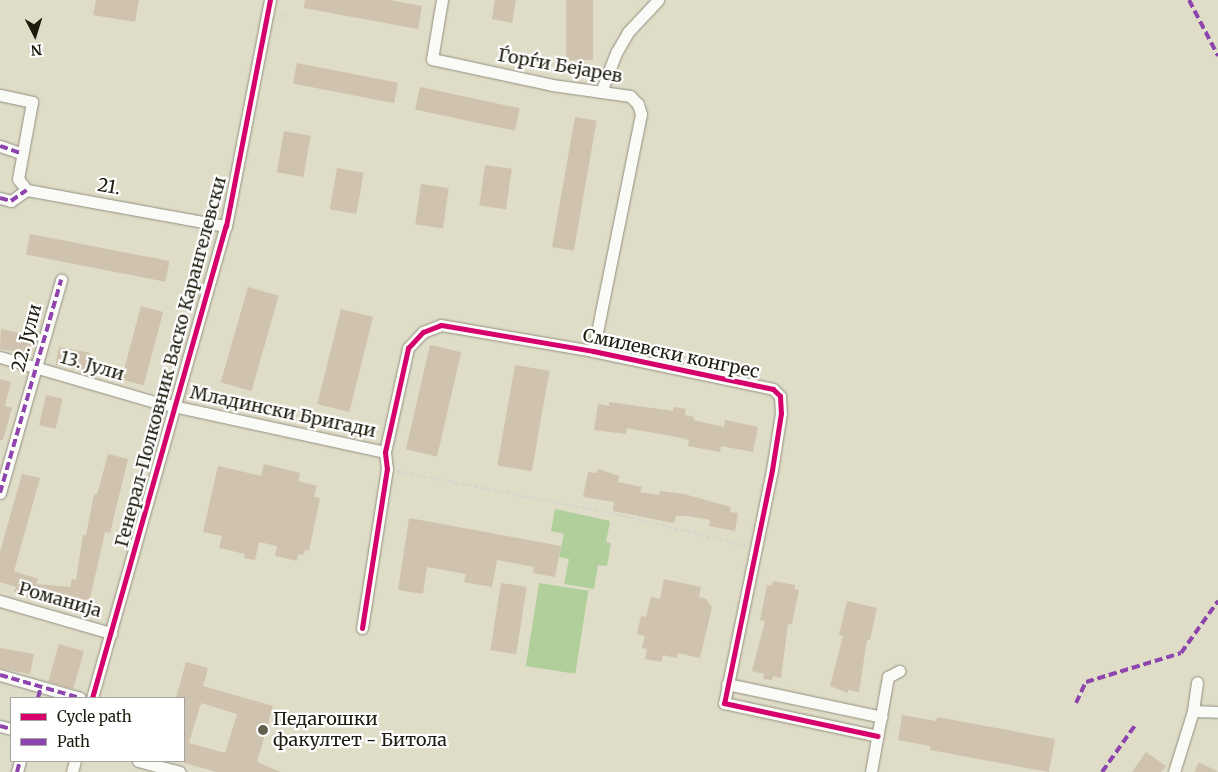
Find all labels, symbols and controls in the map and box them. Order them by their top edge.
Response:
north arrow [10,10,60,60]
text: N [30,40,43,59]
street label: Ѓорѓи Бејарев [496,44,624,88]
street label: 21. [96,174,122,200]
street label: Генерал-Полковник Васко Карангелевски [111,174,231,550]
street label: 22. Јули [8,302,46,374]
street label: Смилевски конгрес [581,325,761,383]
street label: 13. Јули [58,347,126,385]
street label: Младински Бригади [188,382,378,442]
street label: Романија [16,578,104,622]
legend [10,697,185,762]
text: Cycle path [57,707,132,726]
place label: Педагошки факултет - Битола [273,709,447,752]
marker: Педагошки факултет - Битола [257,724,269,736]
text: Path [57,732,90,751]

